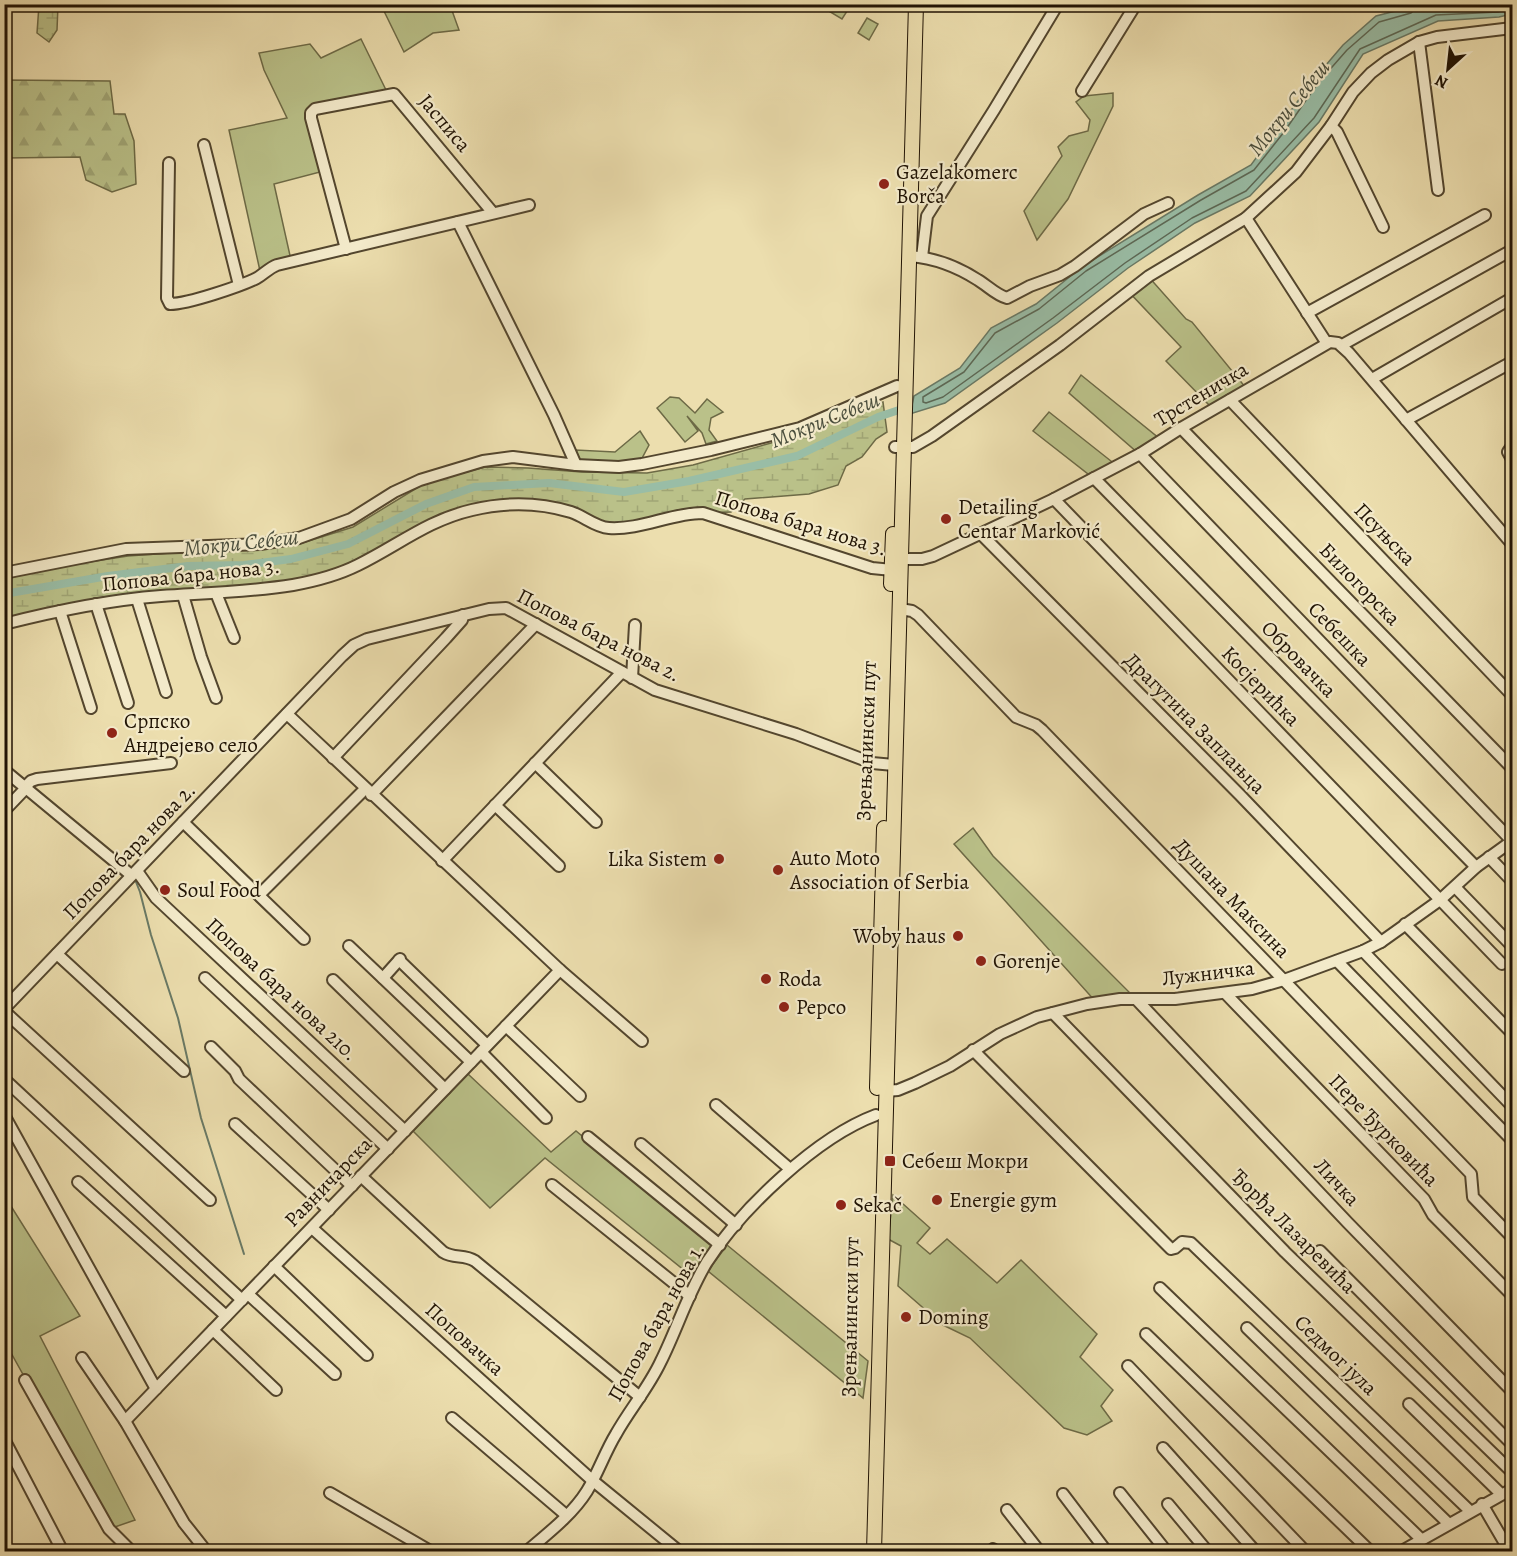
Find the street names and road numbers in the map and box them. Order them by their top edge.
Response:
street label: Јасписа [412,88,478,158]
street label: Трстеничка [1149,355,1253,433]
street label: Попова бара нова 3. [711,483,891,563]
street label: Псуњска [1348,496,1422,572]
street label: Билогорска [1313,536,1407,632]
street label: Попова бара нова 3. [101,552,281,598]
street label: Попова бара нова 2. [512,582,686,688]
street label: Себешка [1302,595,1378,673]
street label: Обровачка [1255,614,1343,704]
street label: Косјерићка [1215,640,1307,733]
street label: Драгутина Заплањца [1118,646,1272,800]
street label: Зрењанински пут [849,660,883,822]
street label: Попова бара нова 2. [56,776,202,926]
street label: Душана Максина [1167,832,1297,964]
street label: Попова бара нова 210. [200,911,364,1067]
street label: Лужничка [1160,953,1256,993]
street label: Пере Ђурковића [1323,1067,1445,1193]
street label: Равничарска [278,1131,378,1233]
street label: Личка [1308,1152,1367,1212]
street label: Ђорђа Лазаревића [1226,1163,1363,1300]
street label: Зрењанински пут [835,1237,865,1397]
street label: Попова бара нова 1. [601,1238,711,1406]
street label: Поповачка [419,1296,511,1382]
street label: Седмог јула [1288,1308,1384,1402]

